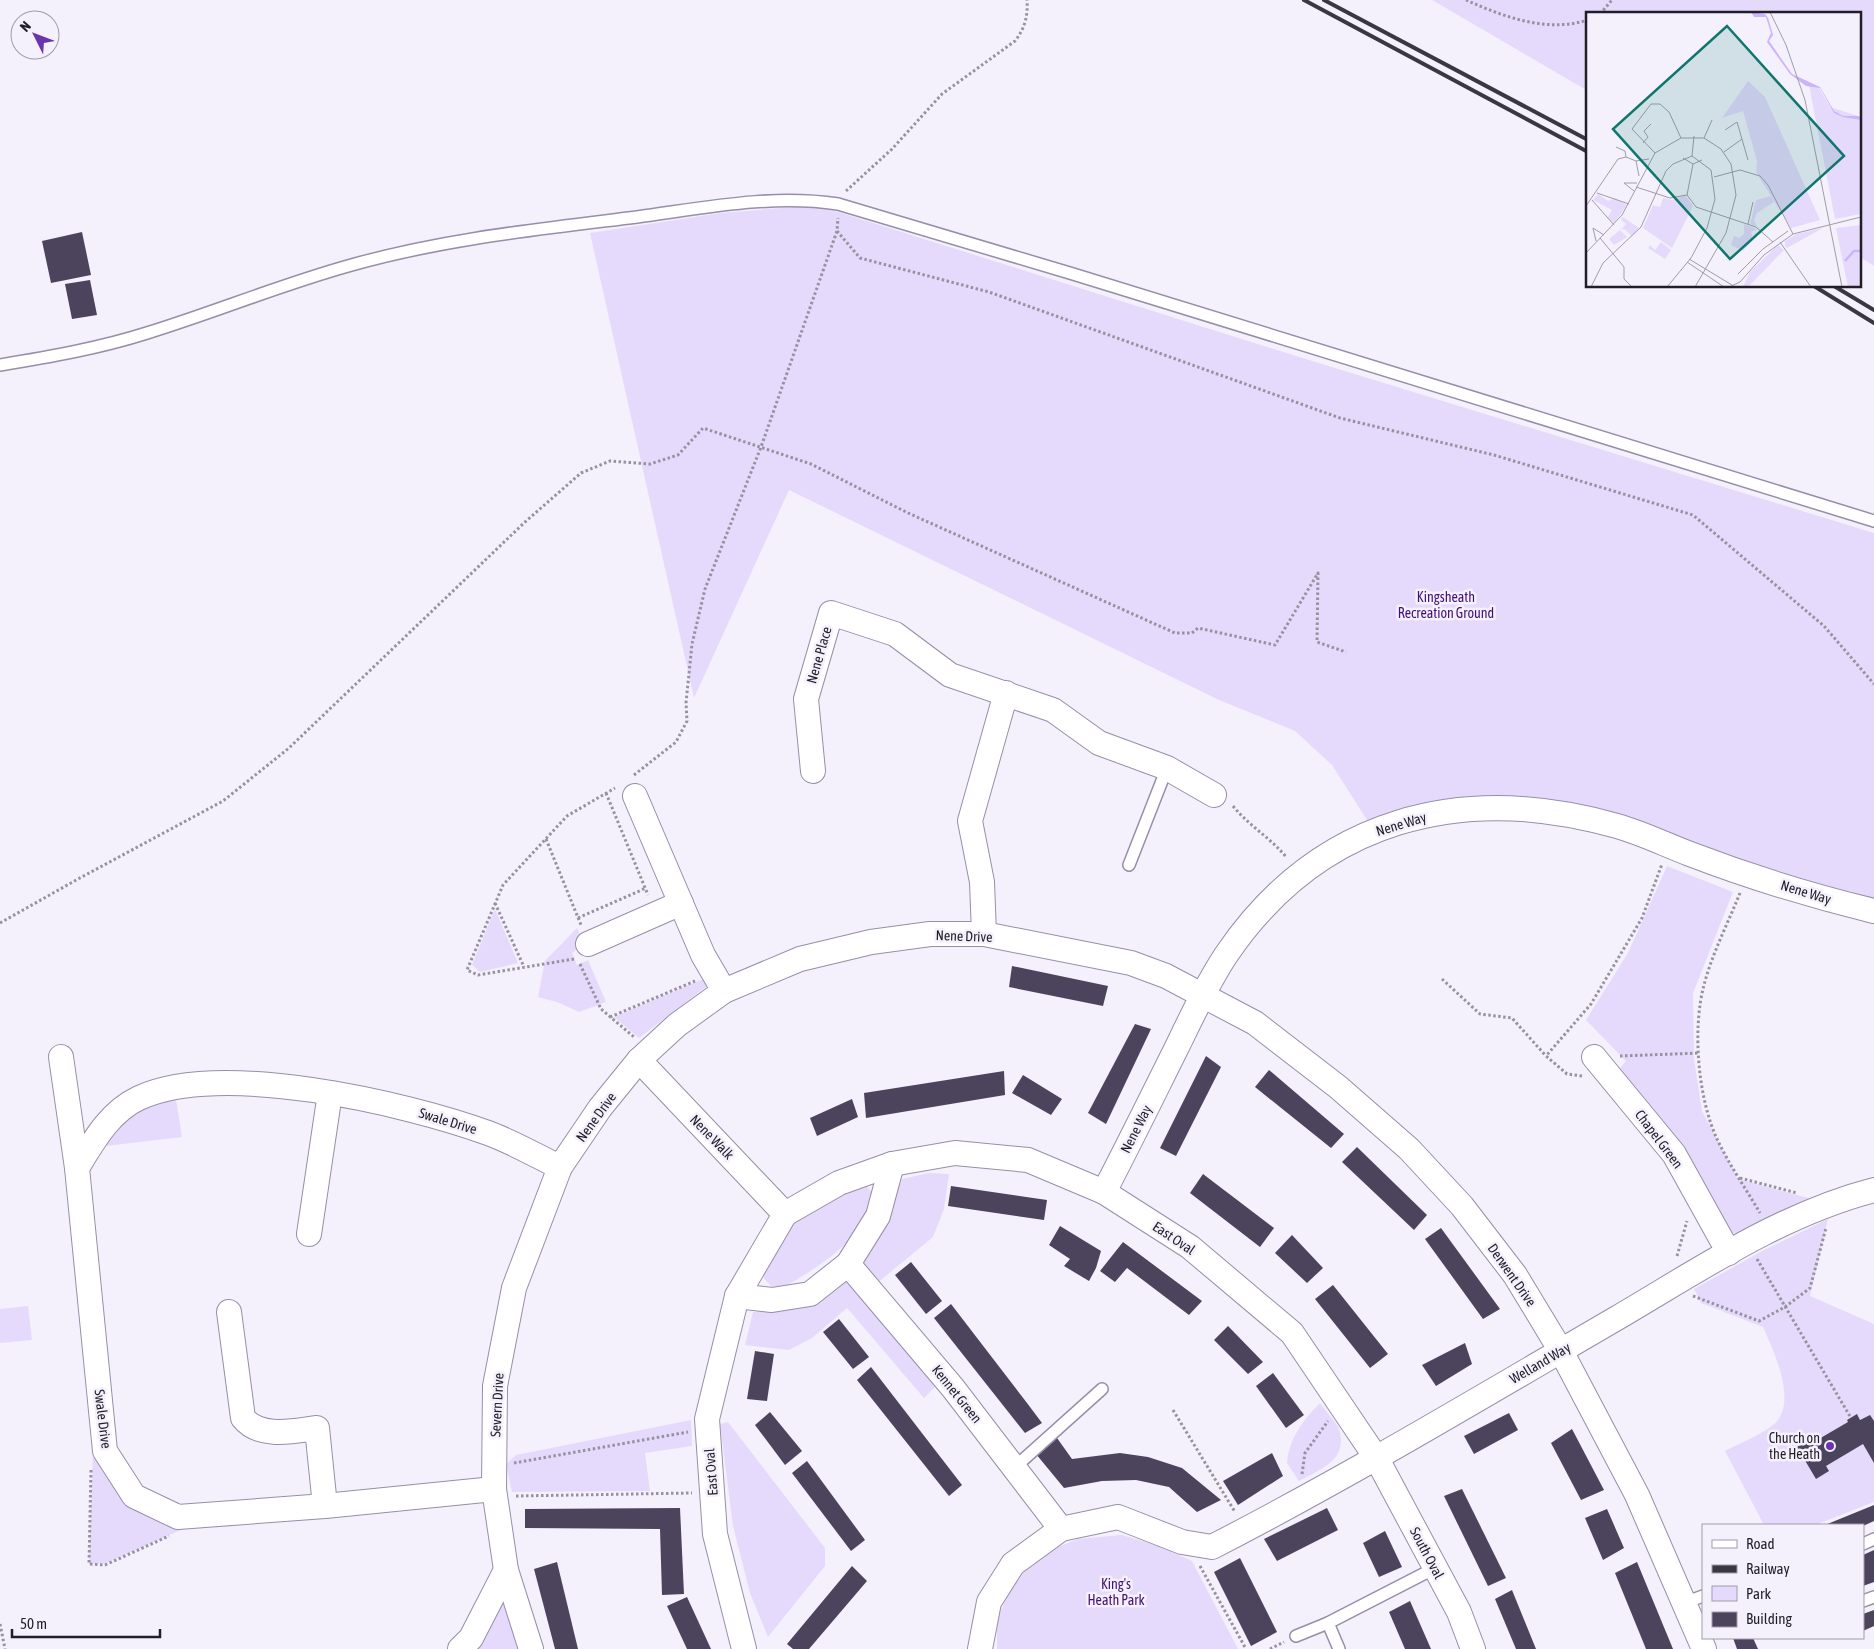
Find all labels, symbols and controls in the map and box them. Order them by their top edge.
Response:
north arrow [10,10,60,60]
inset map [1586,12,1862,288]
text: N [17,18,34,35]
park label: Kingsheath Recreation Ground [1398,589,1494,621]
street label: Nene Place [803,625,835,685]
street label: Nene Way [1374,809,1428,839]
street label: Nene Way [1779,877,1833,907]
street label: Nene Drive [935,927,993,945]
street label: Nene Drive [573,1089,619,1145]
street label: Nene Way [1117,1102,1155,1156]
street label: Swale Drive [417,1105,479,1137]
street label: Chapel Green [1632,1107,1686,1171]
street label: Nene Walk [687,1111,737,1163]
street label: East Oval [1150,1218,1198,1258]
street label: Derwent Drive [1485,1241,1539,1309]
street label: Welland Way [1507,1339,1573,1387]
street label: Kennet Green [929,1362,985,1426]
street label: Severn Drive [487,1373,507,1437]
street label: Swale Drive [91,1388,115,1450]
place label: Church on the Heath [1769,1430,1820,1462]
marker: Church on the Heath [1824,1440,1836,1452]
street label: East Oval [701,1448,721,1496]
legend [1702,1524,1864,1639]
street label: South Oval [1407,1525,1447,1582]
text: Road [1746,1535,1775,1552]
text: Railway [1746,1560,1790,1577]
park label: King's Heath Park [1087,1576,1145,1608]
text: Park [1746,1585,1771,1602]
scale bar [12,1606,160,1638]
text: Building [1746,1610,1792,1627]
text: 50 m [20,1615,47,1632]

